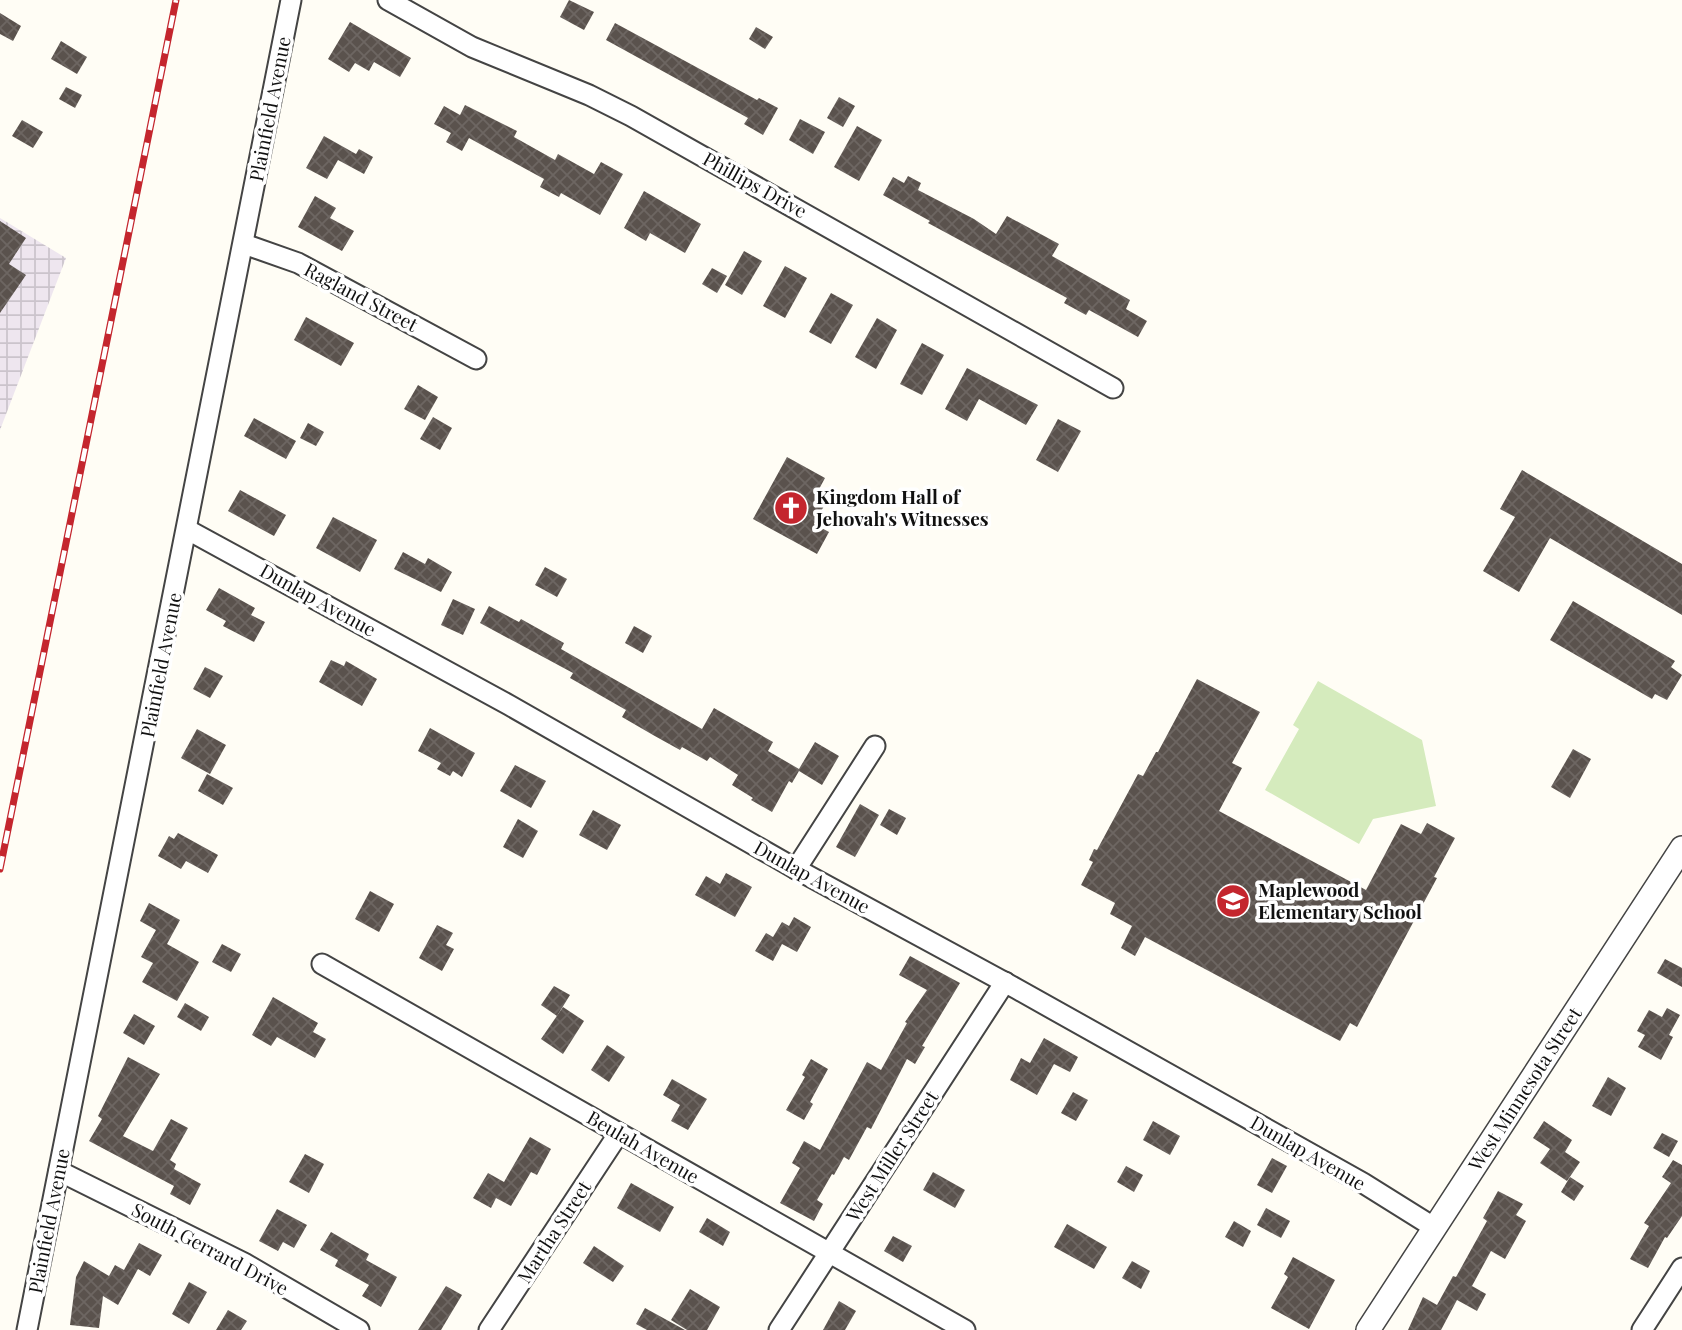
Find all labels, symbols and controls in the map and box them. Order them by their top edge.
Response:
street label: Plainfield Avenue [242,34,296,184]
street label: Phillips Drive [699,145,812,223]
street label: Ragland Street [300,255,423,337]
place label: Kingdom Hall of Jehovah's Witnesses [815,483,989,531]
church icon: Kingdom Hall of Jehovah's Witnesses [772,489,810,527]
street label: Dunlap Avenue [256,557,381,642]
street label: Plainfield Avenue [133,590,187,740]
street label: Dunlap Avenue [750,834,875,919]
place label: Maplewood Elementary School [1258,876,1422,924]
school or university icon: Maplewood Elementary School [1214,882,1252,920]
street label: West Minnesota Street [1461,1001,1587,1176]
street label: West Miller Street [839,1085,943,1227]
street label: Beulah Avenue [583,1104,704,1189]
street label: Dunlap Avenue [1246,1109,1371,1196]
street label: Plainfield Avenue [21,1146,75,1296]
street label: Martha Street [510,1175,596,1288]
street label: South Gerrard Drive [128,1196,293,1300]

